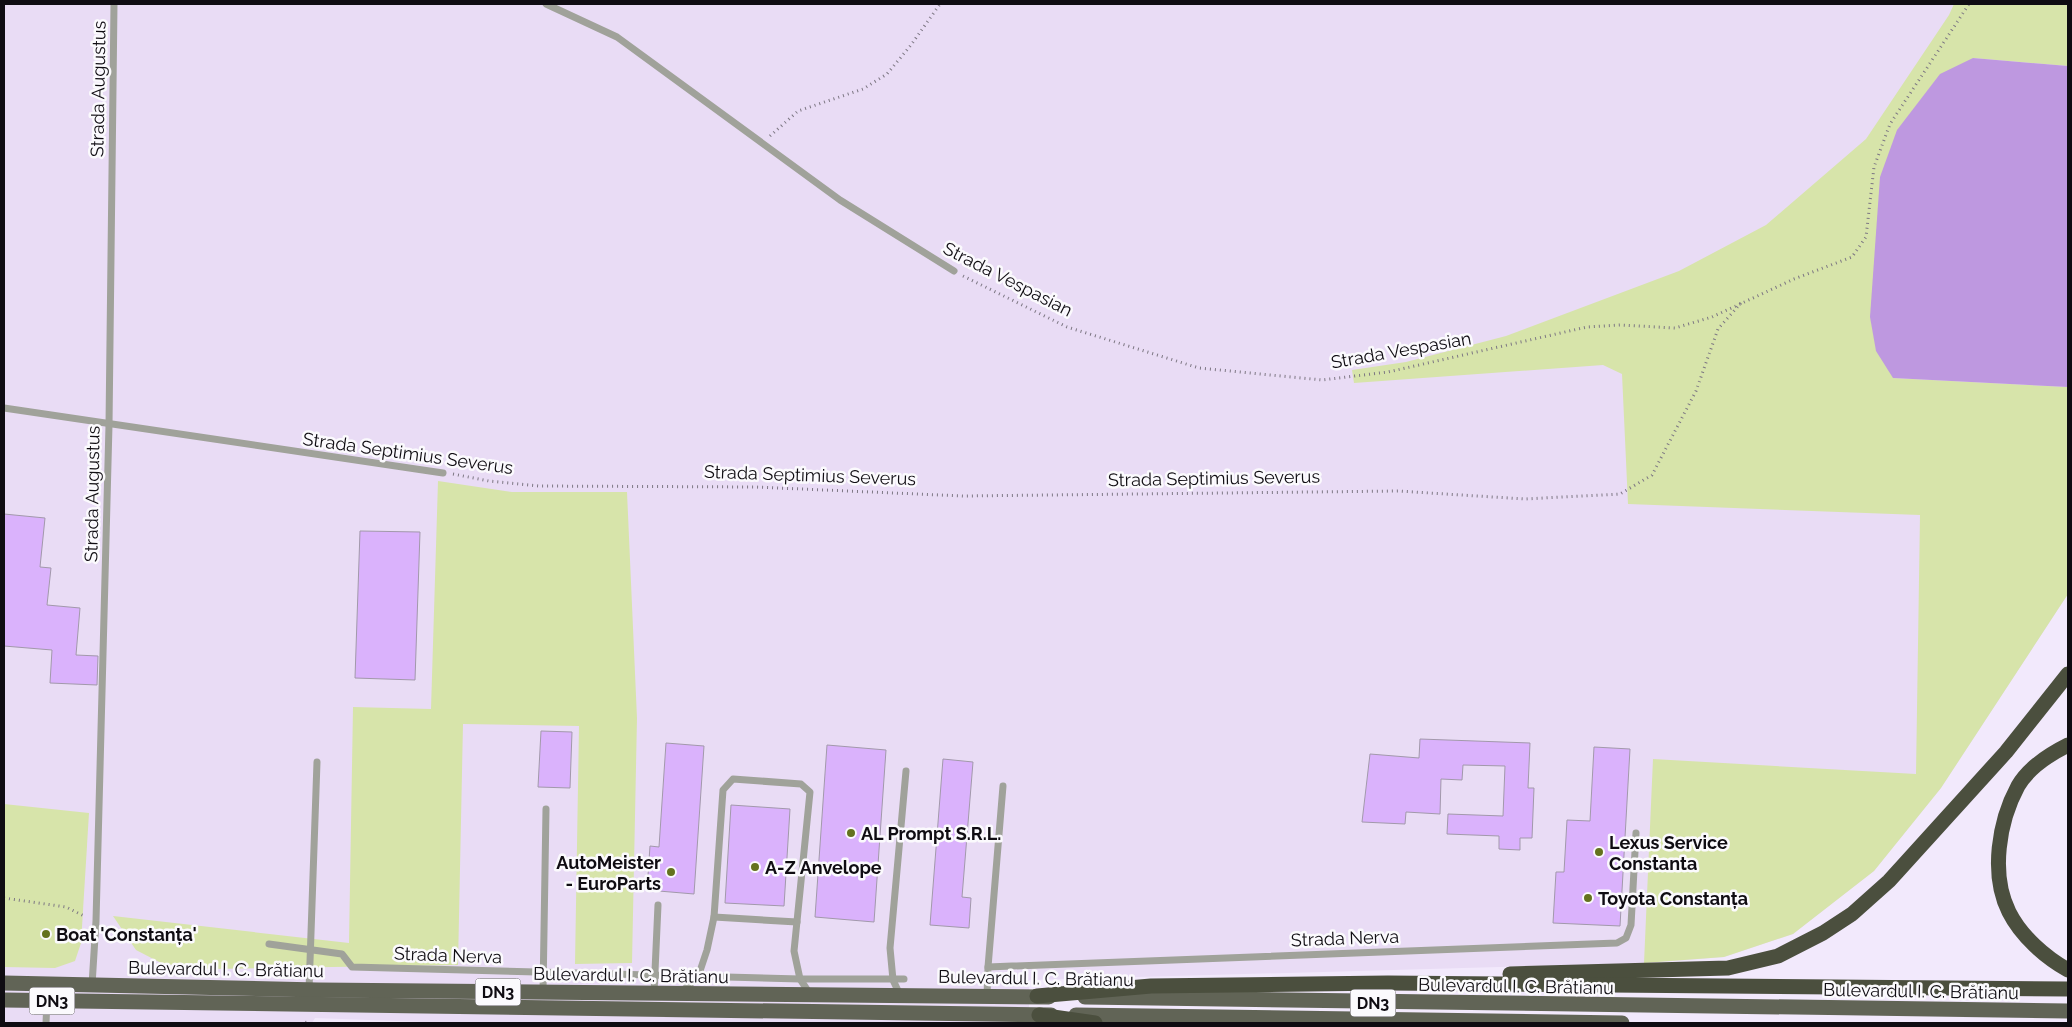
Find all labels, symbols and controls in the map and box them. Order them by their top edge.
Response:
street label: Strada Augustus [86,20,110,157]
street label: Strada Vespasian [940,237,1076,321]
street label: Strada Vespasian [1329,327,1473,373]
street label: Strada Augustus [80,425,104,562]
street label: Strada Septimius Severus [302,428,515,478]
street label: Strada Septimius Severus [704,461,917,489]
street label: Strada Septimius Severus [1108,466,1321,490]
place label: AL Prompt S.R.L. [861,823,1001,844]
marker: AL Prompt S.R.L. [845,827,857,839]
place label: Lexus Service Constanta [1609,832,1728,874]
marker: Lexus Service Constanta [1593,846,1605,858]
place label: AutoMeister - EuroParts [556,852,661,894]
place label: A-Z Anvelope [765,857,882,878]
marker: A-Z Anvelope [749,861,761,873]
marker: AutoMeister - EuroParts [665,866,677,878]
place label: Toyota Constanța [1598,888,1748,909]
marker: Toyota Constanța [1582,892,1594,904]
place label: Boat 'Constanța' [56,924,197,945]
street label: Strada Nerva [1291,926,1399,950]
marker: Boat 'Constanța' [40,928,52,940]
street label: Strada Nerva [394,943,502,967]
street label: Bulevardul I. C. Brătianu [128,957,324,981]
street label: Bulevardul I. C. Brătianu [533,963,729,987]
street label: Bulevardul I. C. Brătianu [938,966,1134,990]
street label: Bulevardul I. C. Brătianu [1418,974,1614,998]
road number: DN3 [476,979,520,1006]
street label: Bulevardul I. C. Brătianu [1823,979,2019,1003]
road number: DN3 [30,988,74,1014]
road number: DN3 [1350,990,1396,1016]

